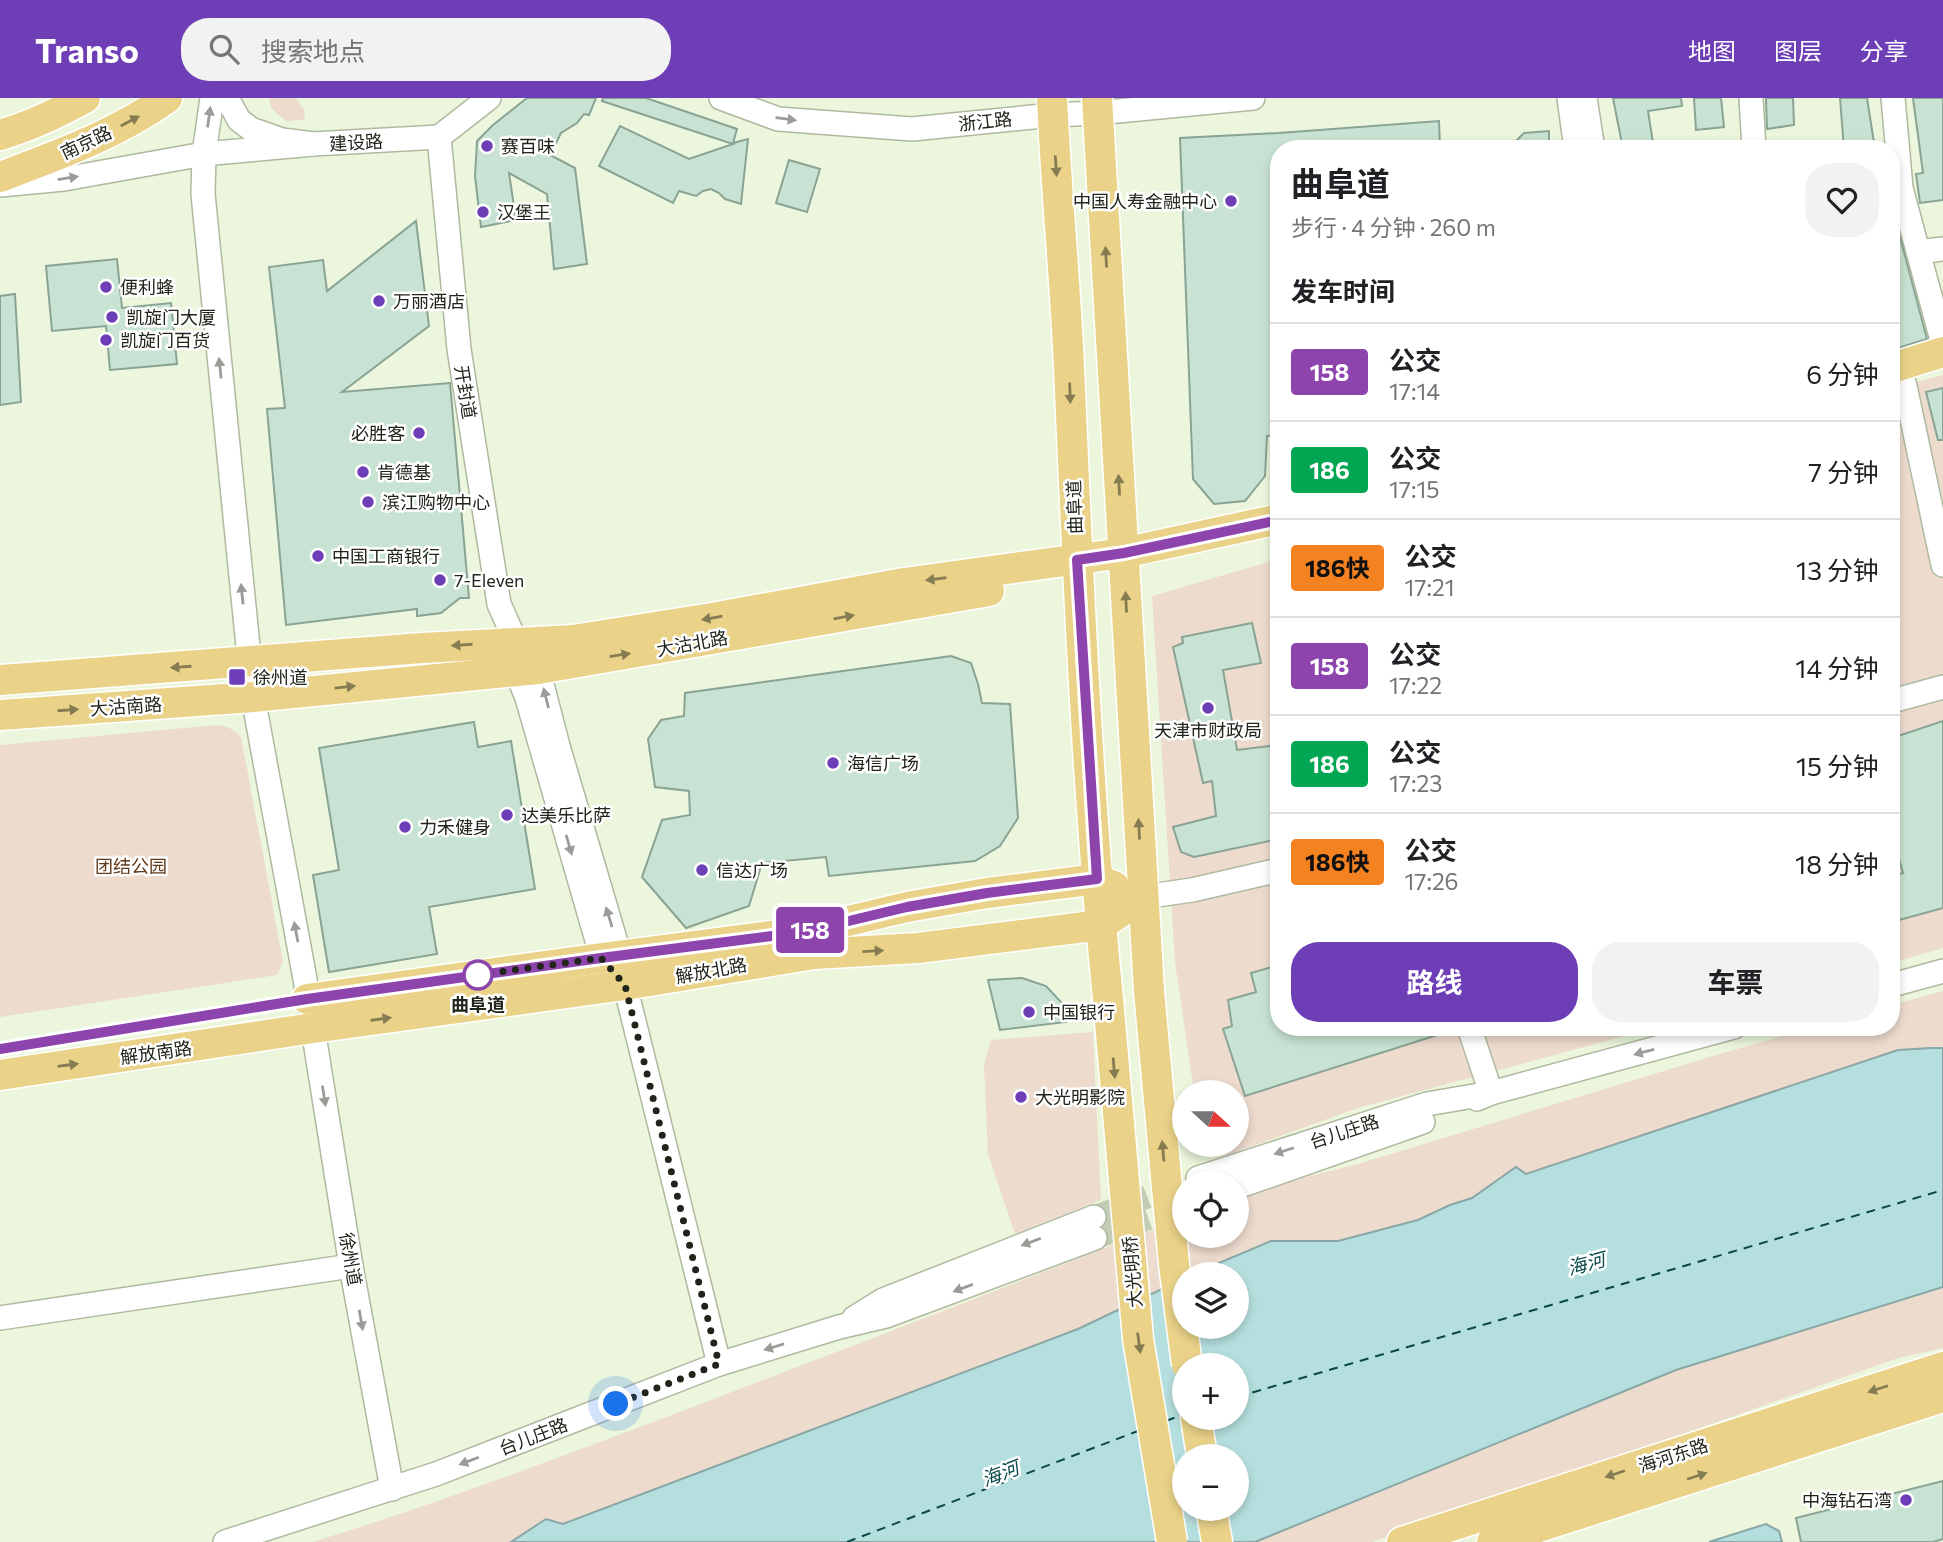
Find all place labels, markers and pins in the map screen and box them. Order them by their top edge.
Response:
place label: 赛百味 [501,135,555,157]
marker: 赛百味 [479,138,495,154]
place label: 中国人寿金融中心 [1073,190,1217,212]
marker: 中国人寿金融中心 [1223,193,1239,209]
place label: 汉堡王 [497,201,551,223]
marker: 汉堡王 [475,204,491,220]
place label: 便利蜂 [120,276,174,298]
marker: 便利蜂 [98,279,114,295]
place label: 万丽酒店 [393,290,465,312]
marker: 万丽酒店 [371,293,387,309]
place label: 凯旋门大厦 [126,306,216,328]
marker: 凯旋门大厦 [104,309,120,325]
place label: 凯旋门百货 [120,329,210,351]
marker: 凯旋门百货 [98,332,114,348]
place label: 必胜客 [351,422,405,444]
marker: 必胜客 [411,425,427,441]
place label: 肯德基 [377,461,431,483]
marker: 肯德基 [355,464,371,480]
place label: 滨江购物中心 [382,491,490,513]
marker: 滨江购物中心 [360,494,376,510]
place label: 中国工商银行 [332,545,440,567]
marker: 中国工商银行 [310,548,326,564]
place label: 7-Eleven [454,569,524,591]
marker: 7-Eleven [432,572,448,588]
place label: 徐州道 [253,666,307,688]
marker: 徐州道 [227,667,247,687]
marker: 天津市财政局 [1200,700,1216,716]
place label: 天津市财政局 [1154,719,1262,741]
place label: 海信广场 [847,752,919,774]
marker: 海信广场 [825,755,841,771]
place label: 达美乐比萨 [521,804,611,826]
marker: 达美乐比萨 [499,807,515,823]
place label: 力禾健身 [419,816,491,838]
marker: 力禾健身 [397,819,413,835]
place label: 信达广场 [716,859,788,881]
marker: 信达广场 [694,862,710,878]
marker: 曲阜道 [463,960,493,990]
place label: 曲阜道 [451,993,505,1015]
place label: 中国银行 [1043,1001,1115,1023]
marker: 中国银行 [1021,1004,1037,1020]
place label: 大光明影院 [1035,1086,1125,1108]
marker: 大光明影院 [1013,1089,1029,1105]
place label: 中海钻石湾 [1802,1489,1892,1511]
marker: 中海钻石湾 [1898,1492,1914,1508]

